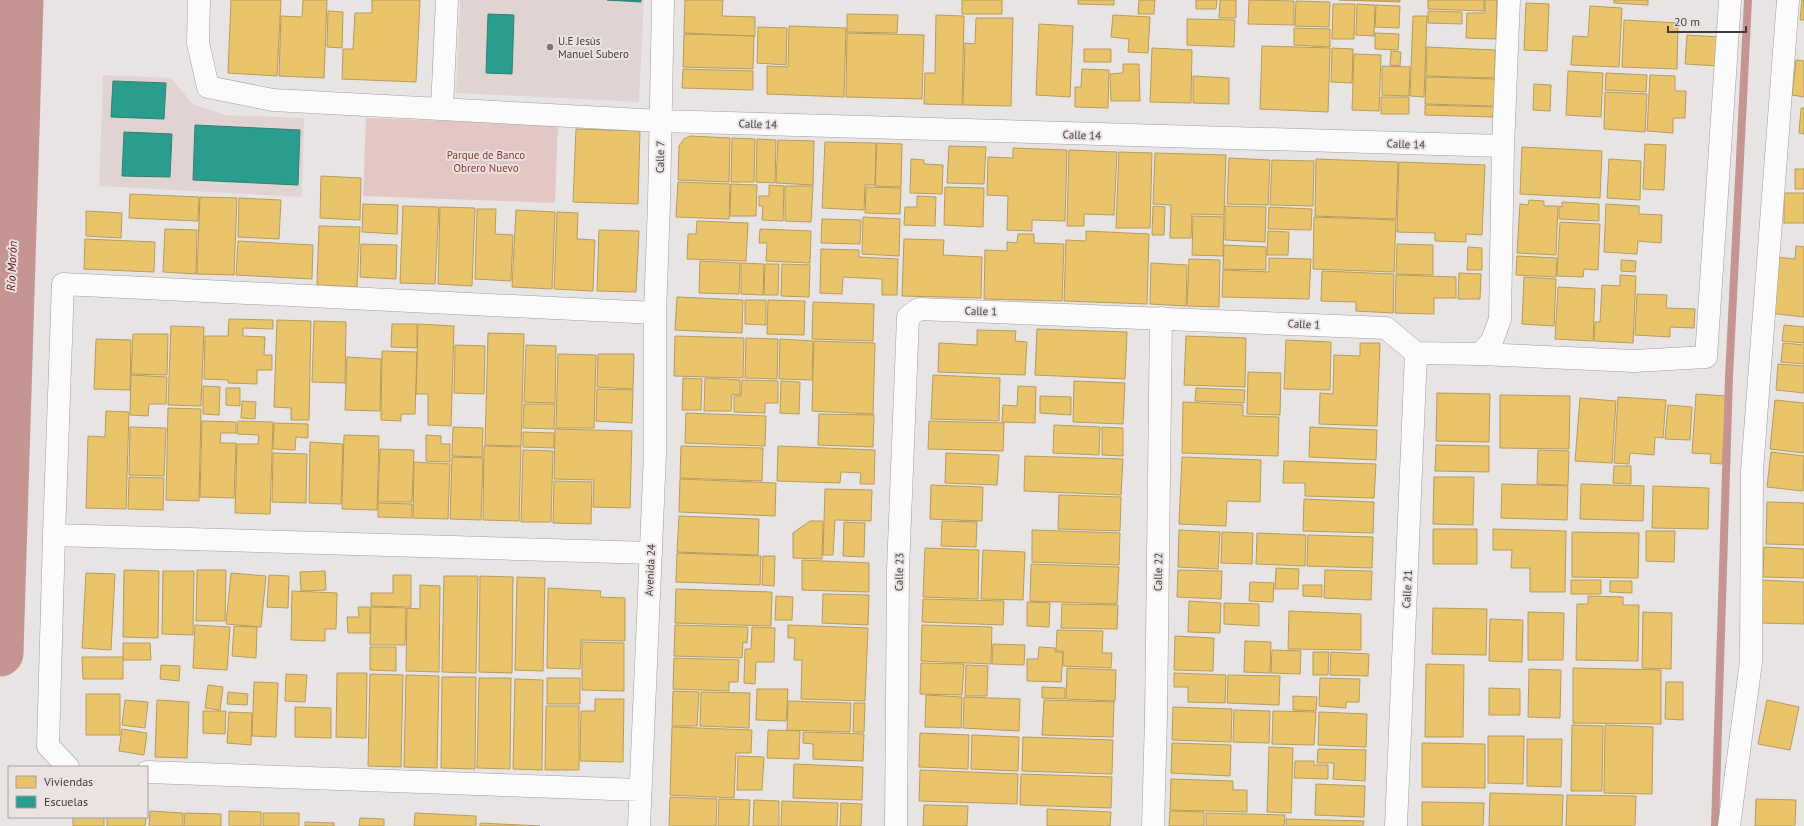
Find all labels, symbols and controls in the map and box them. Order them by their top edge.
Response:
scale bar [1668,8,1746,34]
text: 20 m [1674,14,1700,29]
place label: U.E Jesús Manuel Subero [558,34,629,61]
marker: U.E Jesús Manuel Subero [545,42,555,52]
street label: Calle 14 [739,116,777,132]
street label: Calle 14 [1063,127,1101,143]
street label: Calle 14 [1387,136,1425,152]
street label: Calle 7 [653,141,667,173]
park label: Parque de Banco Obrero Nuevo [447,148,525,175]
water label: Río Morón [3,241,20,291]
street label: Calle 1 [965,303,997,319]
street label: Calle 1 [1287,316,1321,332]
street label: Avenida 24 [642,544,658,596]
street label: Calle 23 [892,553,906,591]
street label: Calle 22 [1151,553,1165,591]
street label: Calle 21 [1399,569,1415,609]
legend [8,766,148,818]
text: Viviendas [43,774,93,789]
text: Escuelas [44,794,88,809]

